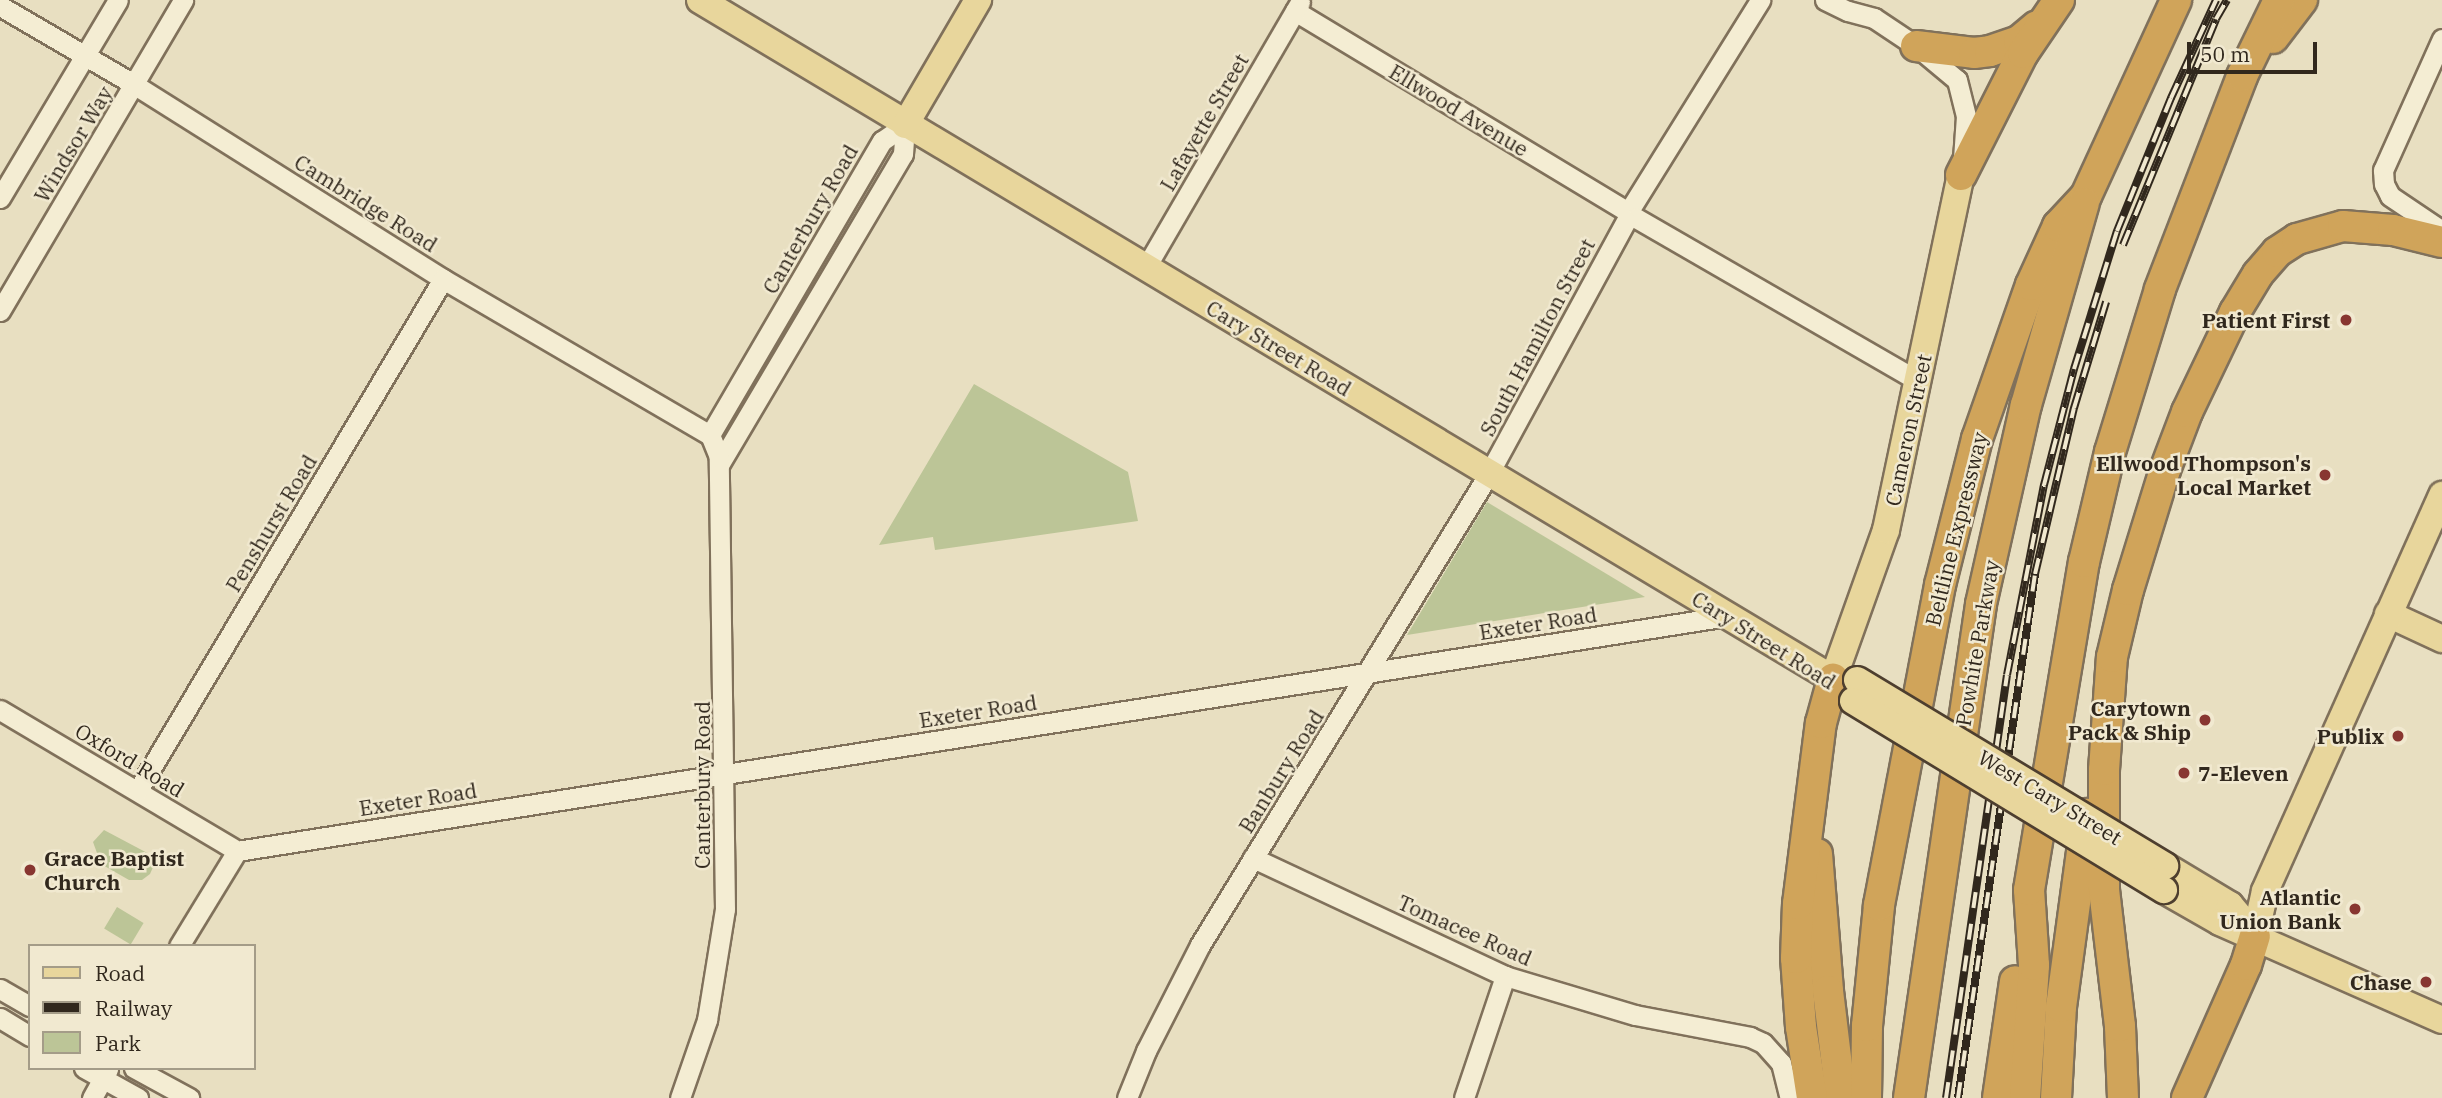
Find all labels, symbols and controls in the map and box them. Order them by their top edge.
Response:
scale bar [2190,28,2320,72]
text: 50 m [2200,40,2250,68]
street label: Lafayette Street [1155,49,1253,195]
street label: Ellwood Avenue [1385,59,1533,161]
street label: Windsor Way [29,82,117,206]
street label: Canterbury Road [757,140,863,298]
street label: Cambridge Road [290,149,442,257]
street label: South Hamilton Street [1474,234,1600,440]
street label: Cary Street Road [1202,295,1356,401]
place label: Patient First [2202,307,2330,333]
marker: Patient First [2336,310,2356,330]
street label: Cameron Street [1880,352,1936,508]
street label: Beltline Expressway [1920,429,1992,629]
street label: Penshurst Road [220,450,322,596]
place label: Ellwood Thompson's Local Market [2096,450,2311,500]
marker: Ellwood Thompson's Local Market [2317,467,2333,483]
street label: Powhite Parkway [1950,558,2004,728]
street label: Cary Street Road [1687,586,1841,694]
street label: Exeter Road [1477,601,1599,645]
street label: Exeter Road [917,689,1039,733]
place label: Carytown Pack & Ship [2068,695,2191,745]
street label: Canterbury Road [689,701,715,869]
street label: Banbury Road [1233,705,1329,837]
marker: Carytown Pack & Ship [2197,712,2213,728]
street label: Oxford Road [71,718,189,802]
place label: Publix [2317,723,2384,749]
marker: Publix [2390,728,2406,744]
street label: West Cary Street [1974,744,2126,850]
place label: 7-Eleven [2198,760,2289,786]
marker: 7-Eleven [2176,765,2192,781]
street label: Exeter Road [357,777,479,821]
place label: Grace Baptist Church [44,845,184,895]
marker: Grace Baptist Church [22,862,38,878]
place label: Atlantic Union Bank [2219,884,2341,934]
street label: Tomacee Road [1394,889,1536,971]
marker: Atlantic Union Bank [2347,901,2363,917]
legend [28,944,256,1070]
text: Road [95,959,145,987]
place label: Chase [2350,969,2412,995]
marker: Chase [2418,974,2434,990]
text: Railway [95,994,172,1022]
text: Park [95,1029,141,1057]

